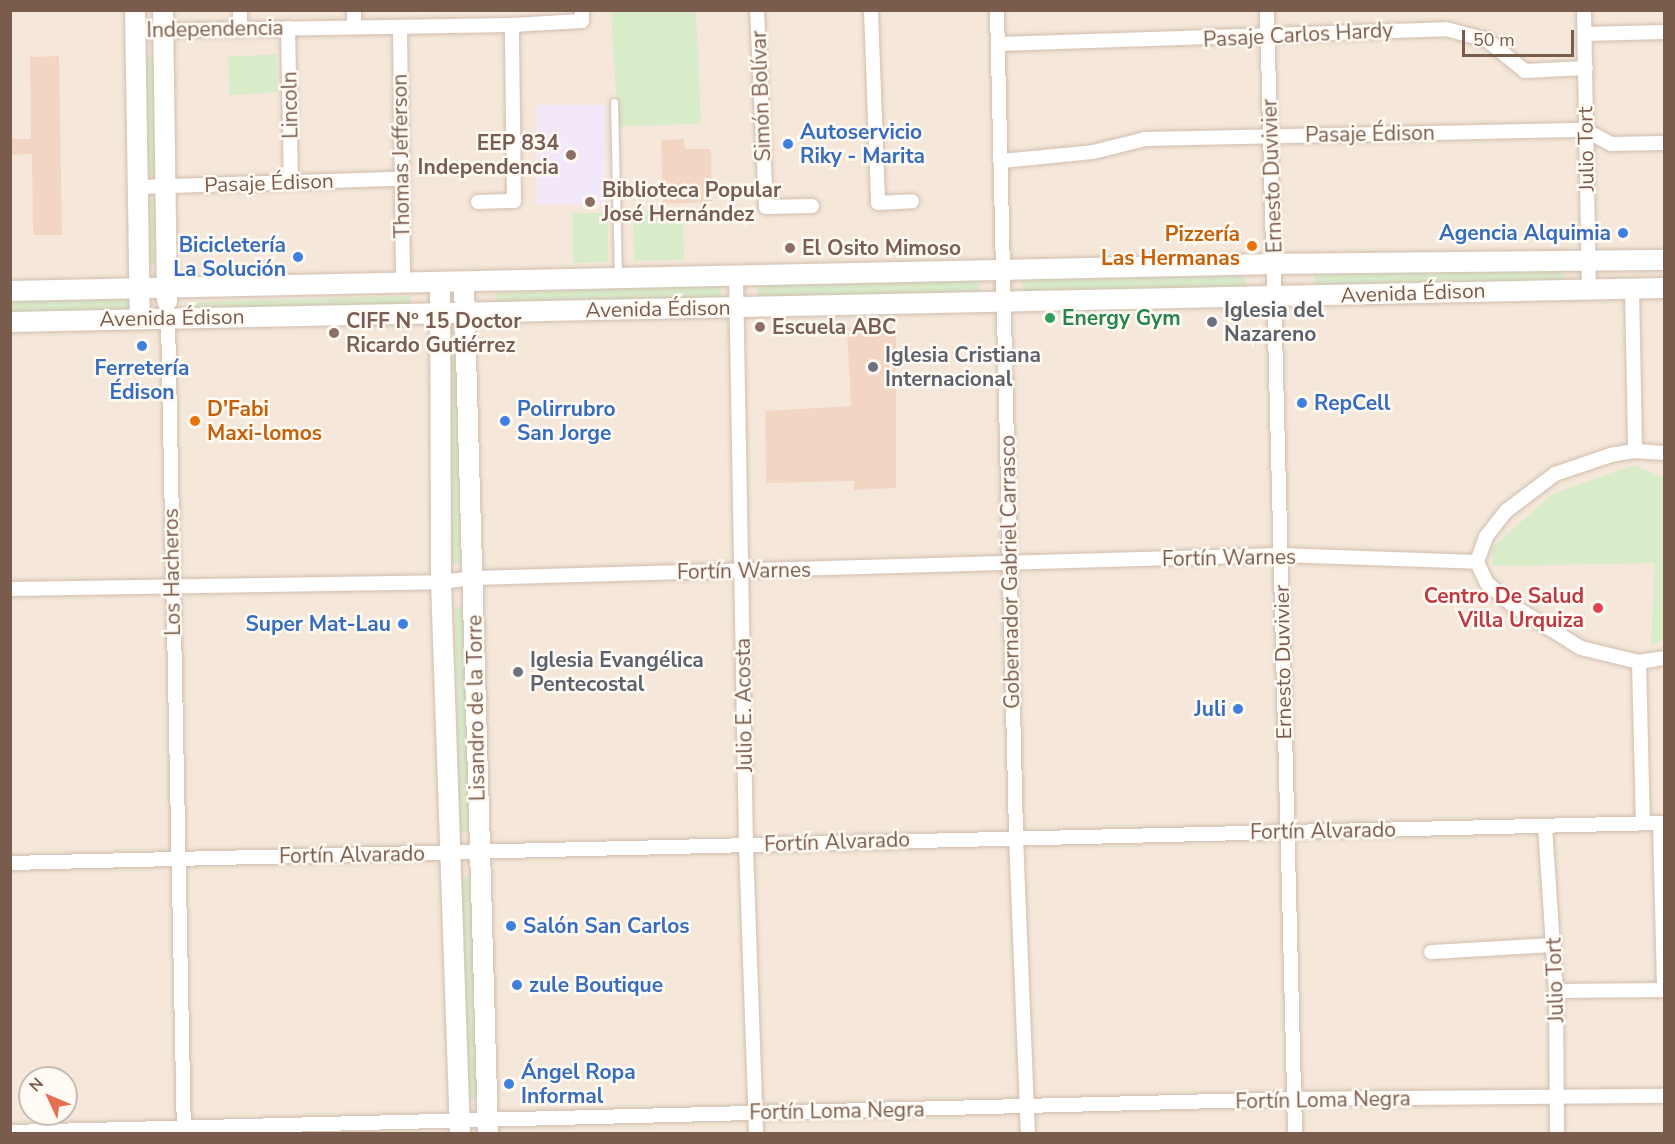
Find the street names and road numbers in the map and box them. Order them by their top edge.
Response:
street label: Independencia [146,15,284,43]
street label: Pasaje Carlos Hardy [1203,17,1393,53]
street label: Simón Bolívar [746,30,776,162]
street label: Lincoln [277,71,303,139]
street label: Thomas Jefferson [387,74,415,238]
street label: Ernesto Duvivier [1257,98,1287,254]
street label: Julio Tort [1573,106,1599,192]
street label: Pasaje Édison [1305,120,1435,148]
street label: Pasaje Édison [204,168,334,198]
street label: Avenida Édison [1340,278,1486,308]
street label: Avenida Édison [585,295,731,323]
street label: Avenida Édison [99,304,245,332]
street label: Gobernador Gabriel Carrasco [995,435,1025,709]
street label: Los Hacheros [158,508,186,636]
street label: Fortín Warnes [1162,544,1296,572]
street label: Fortín Warnes [677,557,811,585]
street label: Ernesto Duvivier [1269,584,1297,740]
street label: Lisandro de la Torre [462,615,490,801]
street label: Julio E. Acosta [730,638,758,772]
street label: Fortín Alvarado [1250,817,1396,845]
street label: Fortín Alvarado [764,827,910,857]
street label: Fortín Alvarado [279,841,425,869]
street label: Julio Tort [1541,937,1569,1023]
street label: Fortín Loma Negra [1235,1086,1411,1114]
street label: Fortín Loma Negra [749,1097,925,1125]

